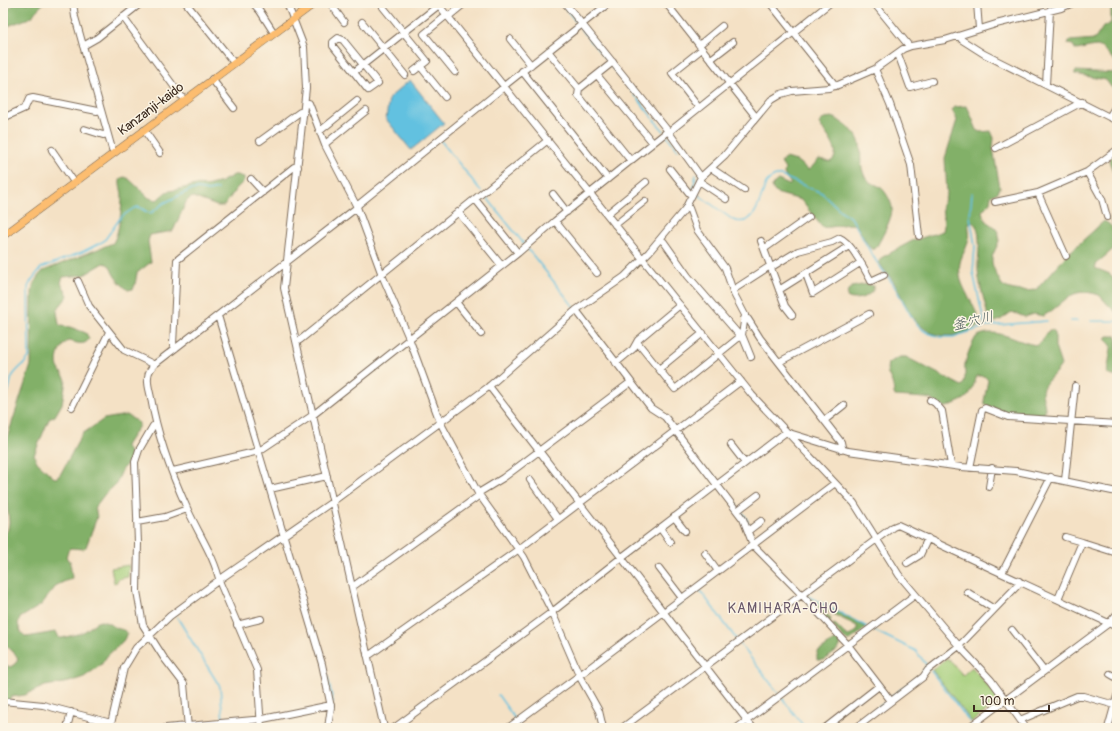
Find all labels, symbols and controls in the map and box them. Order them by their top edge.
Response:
street label: Kanzanji-kaido [115,79,187,139]
water label: 釜穴川 [951,308,995,334]
district label: KAMIHARA-CHO [727,600,839,617]
scale bar [974,687,1049,713]
text: 100 m [980,694,1015,709]

